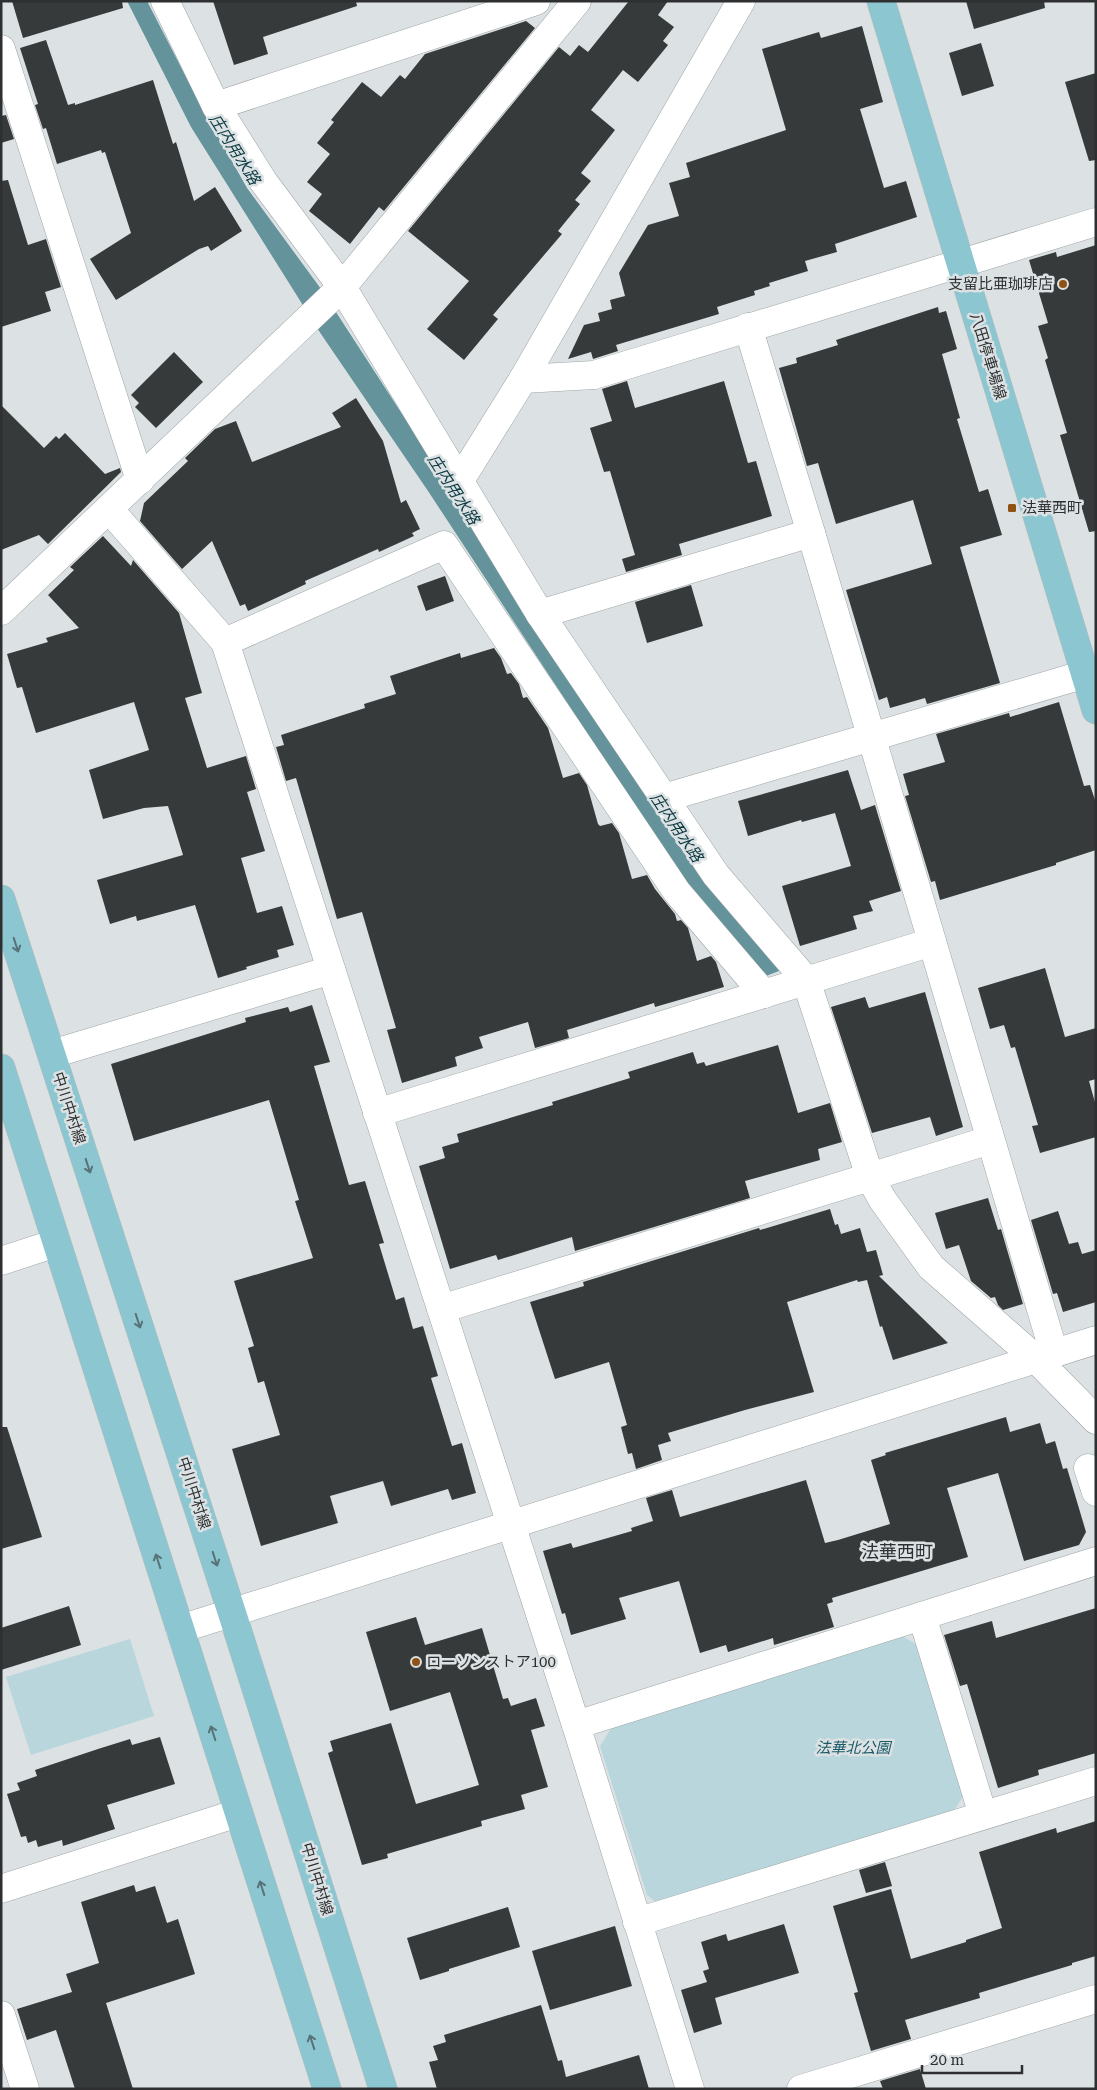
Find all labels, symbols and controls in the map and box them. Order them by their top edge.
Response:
water label: 庄内用水路 [205,110,265,190]
place label: 支留比亜珈琲店 [948,275,1053,293]
marker: 支留比亜珈琲店 [1057,278,1069,290]
street label: 八田停車場線 [966,310,1010,402]
water label: 庄内用水路 [424,451,484,530]
place label: 法華西町 [1022,499,1082,517]
marker: 法華西町 [1006,502,1018,514]
water label: 庄内用水路 [646,789,708,867]
one-way arrow [12,937,22,953]
street label: 中川中村線 [49,1070,89,1146]
one-way arrow [84,1158,93,1174]
one-way arrow [134,1313,143,1328]
street label: 中川中村線 [174,1455,214,1531]
district label: 法華西町 [861,1541,933,1562]
one-way arrow [210,1550,220,1566]
one-way arrow [153,1554,162,1570]
place label: ローソンストア100 [426,1653,556,1671]
marker: ローソンストア100 [410,1656,422,1668]
one-way arrow [207,1725,217,1741]
park label: 法華北公園 [815,1739,892,1757]
street label: 中川中村線 [297,1840,337,1918]
one-way arrow [257,1880,267,1896]
one-way arrow [307,2035,316,2051]
scale bar [922,2042,1022,2074]
text: 20 m [930,2051,965,2069]

